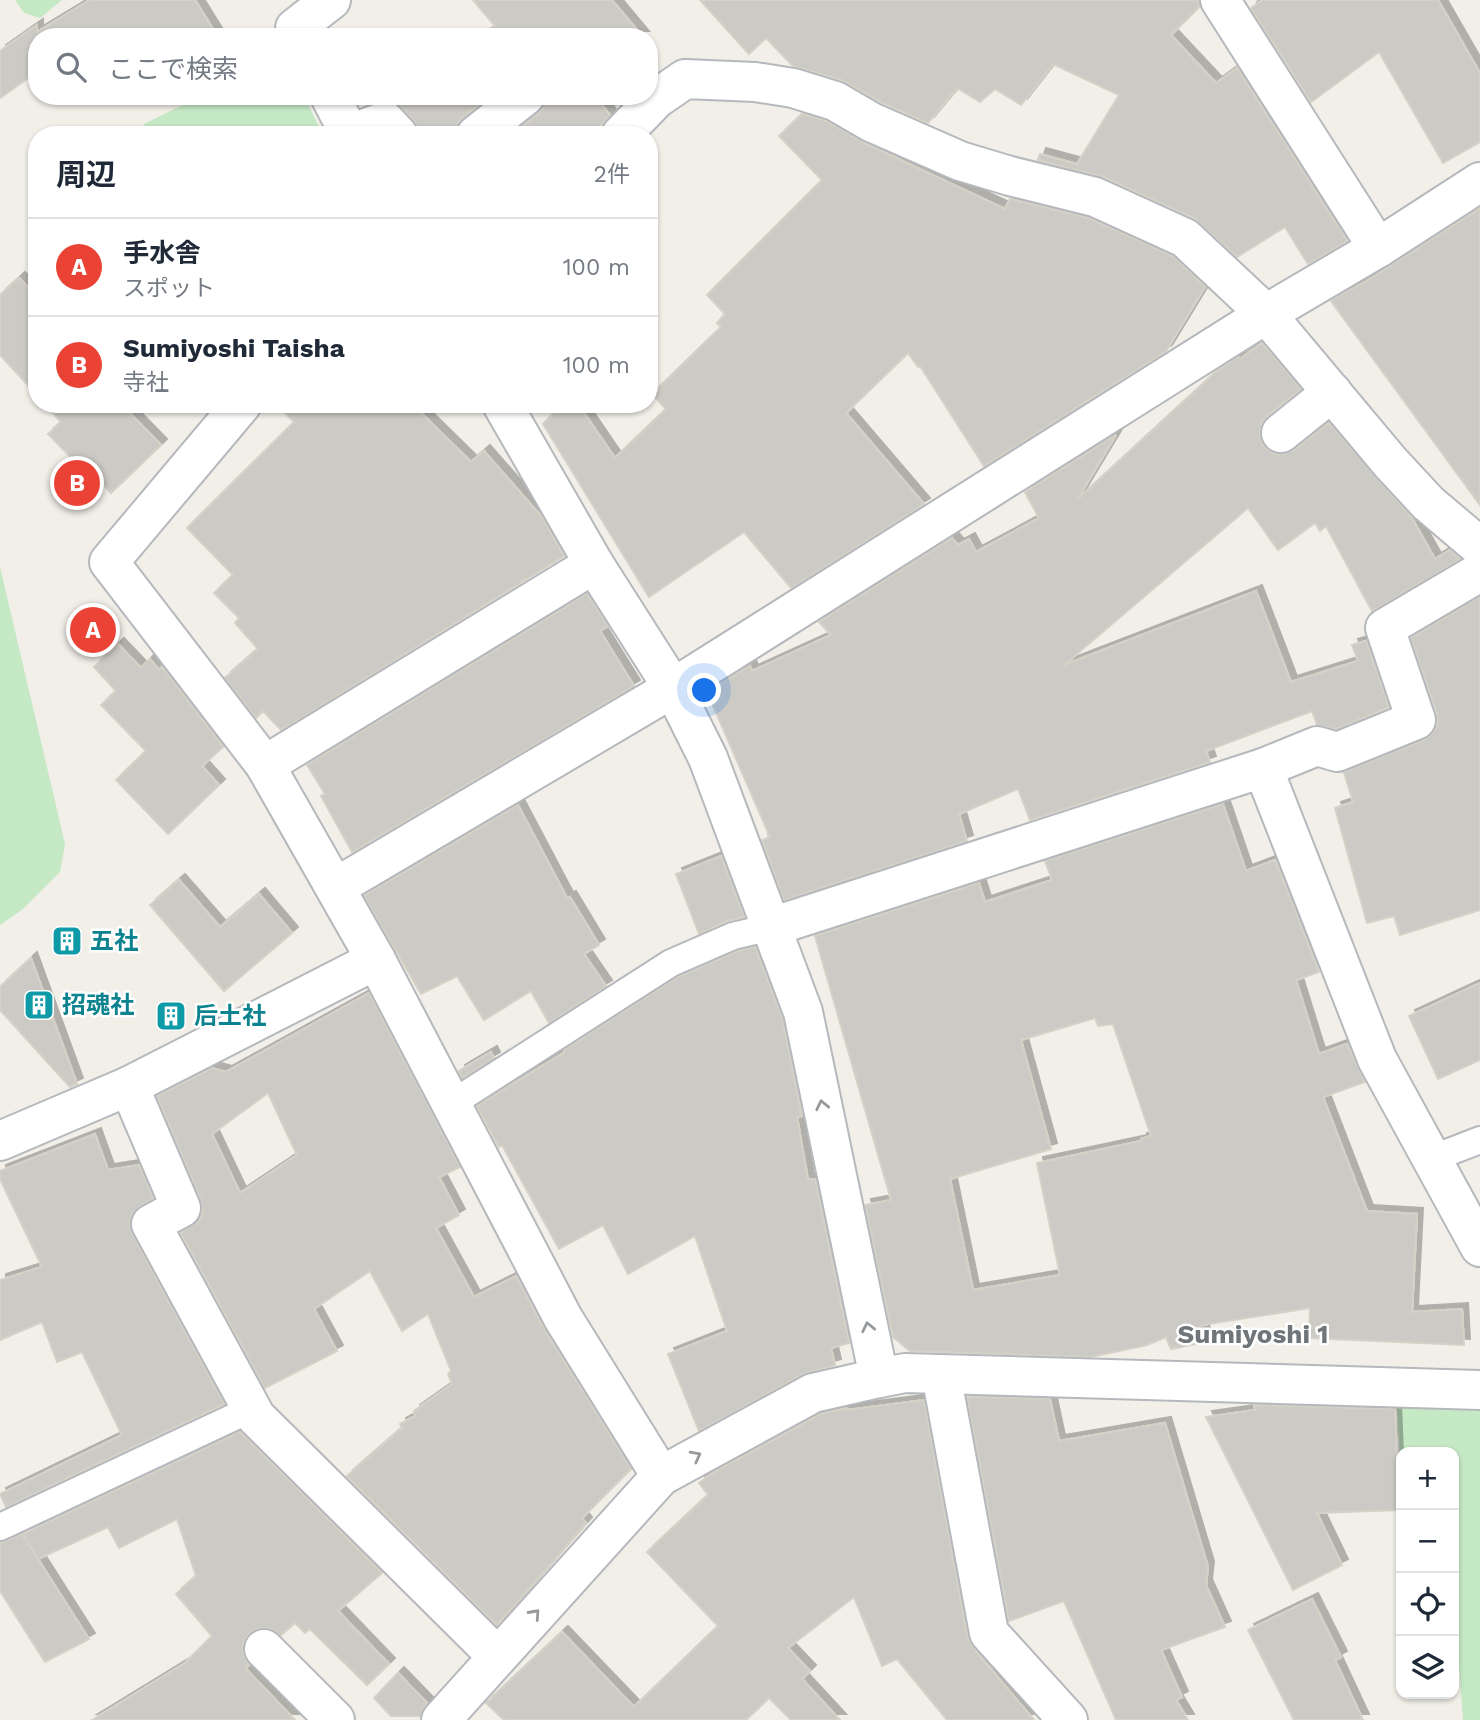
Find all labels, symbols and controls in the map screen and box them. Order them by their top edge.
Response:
search box [28,28,658,105]
icon: search [52,48,90,86]
text: ここで検索 [108,54,238,84]
text: 周辺 [56,157,116,192]
text: 2件 [594,161,630,188]
text: 手水舎 [123,238,201,268]
text: A [71,254,87,281]
text: 100 m [563,254,630,281]
text: スポット [123,275,215,302]
text: Sumiyoshi Taisha [123,333,345,363]
text: B [71,352,87,379]
text: 100 m [563,352,630,379]
text: 寺社 [123,369,169,396]
pin: B [54,457,100,509]
pin: A [70,604,116,656]
your location [687,673,721,707]
building icon: 五社 [50,924,84,958]
place label: 五社 [90,927,138,955]
building icon: 招魂社 [22,988,56,1022]
place label: 招魂社 [62,991,134,1019]
building icon: 后土社 [154,999,188,1033]
place label: 后土社 [194,1002,266,1030]
one-way arrow [816,1099,831,1111]
district label: Sumiyoshi 1 [1178,1319,1328,1349]
one-way arrow [862,1321,877,1333]
map controls [1396,1447,1459,1699]
button: + [1396,1447,1459,1510]
one-way arrow [689,1451,702,1464]
button: − [1396,1510,1459,1573]
button: locate [1396,1573,1459,1636]
one-way arrow [527,1609,540,1622]
button: layers [1396,1636,1459,1699]

